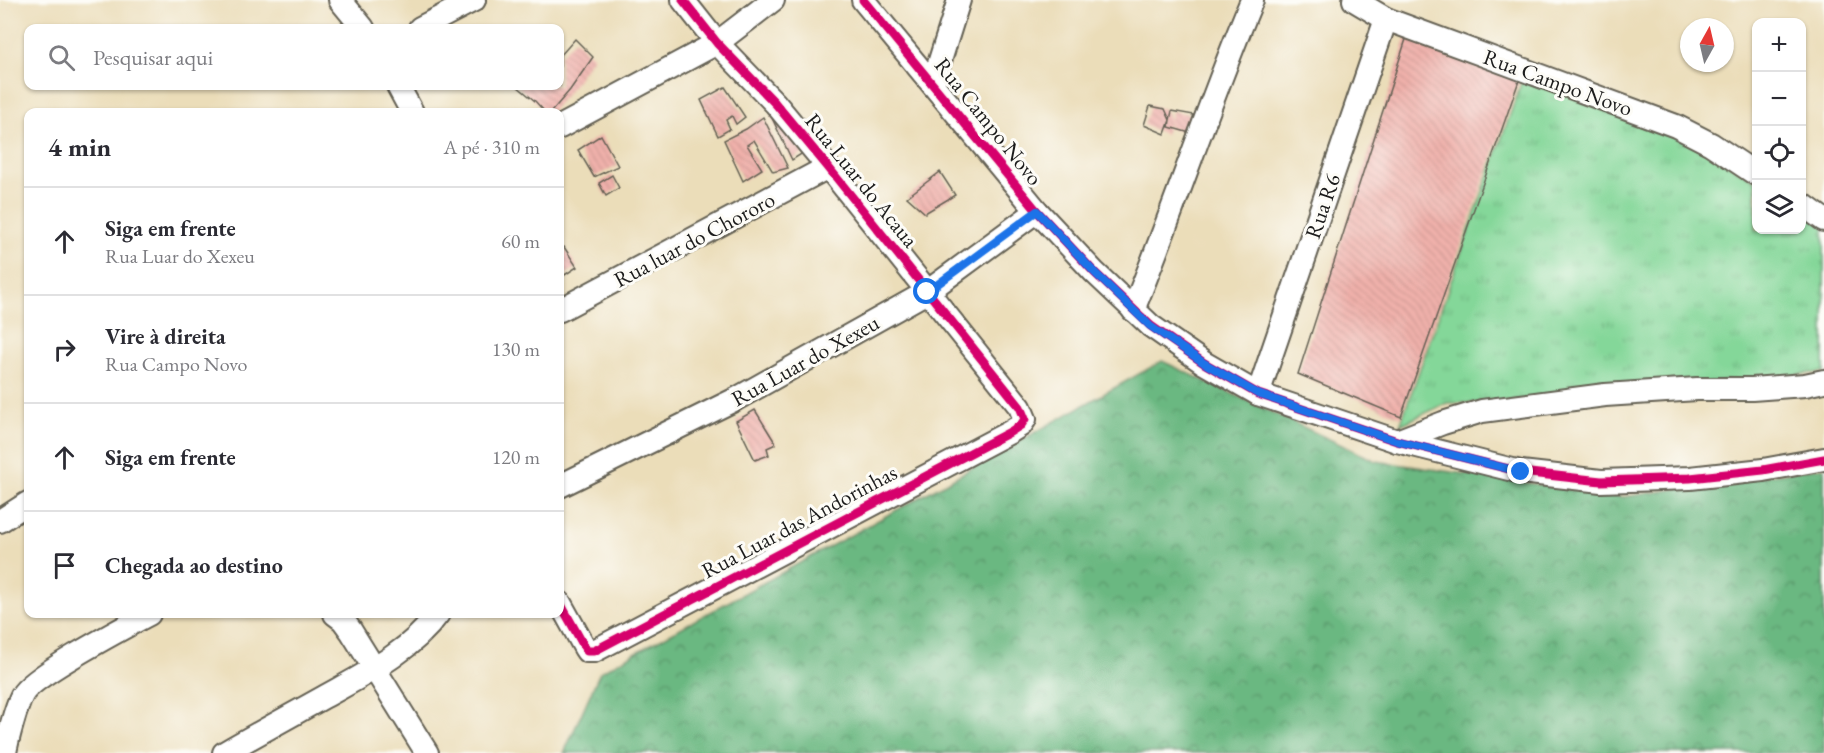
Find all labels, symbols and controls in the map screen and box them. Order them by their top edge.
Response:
north arrow [1680,18,1734,72]
map controls [1752,18,1806,234]
button: + [1752,18,1806,72]
search box [24,24,564,90]
icon: search [45,41,78,74]
street label: Rua Campo Novo [1479,42,1636,123]
text: Pesquisar aqui [93,43,213,72]
street label: Rua Campo Novo [928,51,1049,191]
button: − [1752,72,1806,126]
street label: Rua Luar do Acaua [798,107,925,254]
button: locate [1752,126,1806,180]
text: 4 min [48,130,111,164]
text: A pé · 310 m [444,134,540,160]
street label: Rua R6 [1298,169,1347,242]
button: layers [1752,180,1806,234]
street label: Rua luar do Chororo [609,185,780,294]
text: Siga em frente [105,214,236,243]
icon: ahead [48,225,81,258]
text: 60 m [501,228,540,254]
text: Rua Luar do Xexeu [105,243,255,269]
route start [913,278,939,304]
street label: Rua Luar do Xexeu [726,308,885,413]
text: Vire à direita [105,322,226,351]
icon: right [48,333,81,366]
text: 130 m [492,336,540,362]
text: Rua Campo Novo [105,351,247,377]
icon: ahead [48,441,81,474]
text: Siga em frente [105,443,236,472]
text: 120 m [492,444,540,470]
street label: Rua Luar das Andorinhas [697,458,902,585]
route end [1507,458,1533,484]
icon: arrive [48,549,81,582]
text: Chegada ao destino [105,551,283,580]

